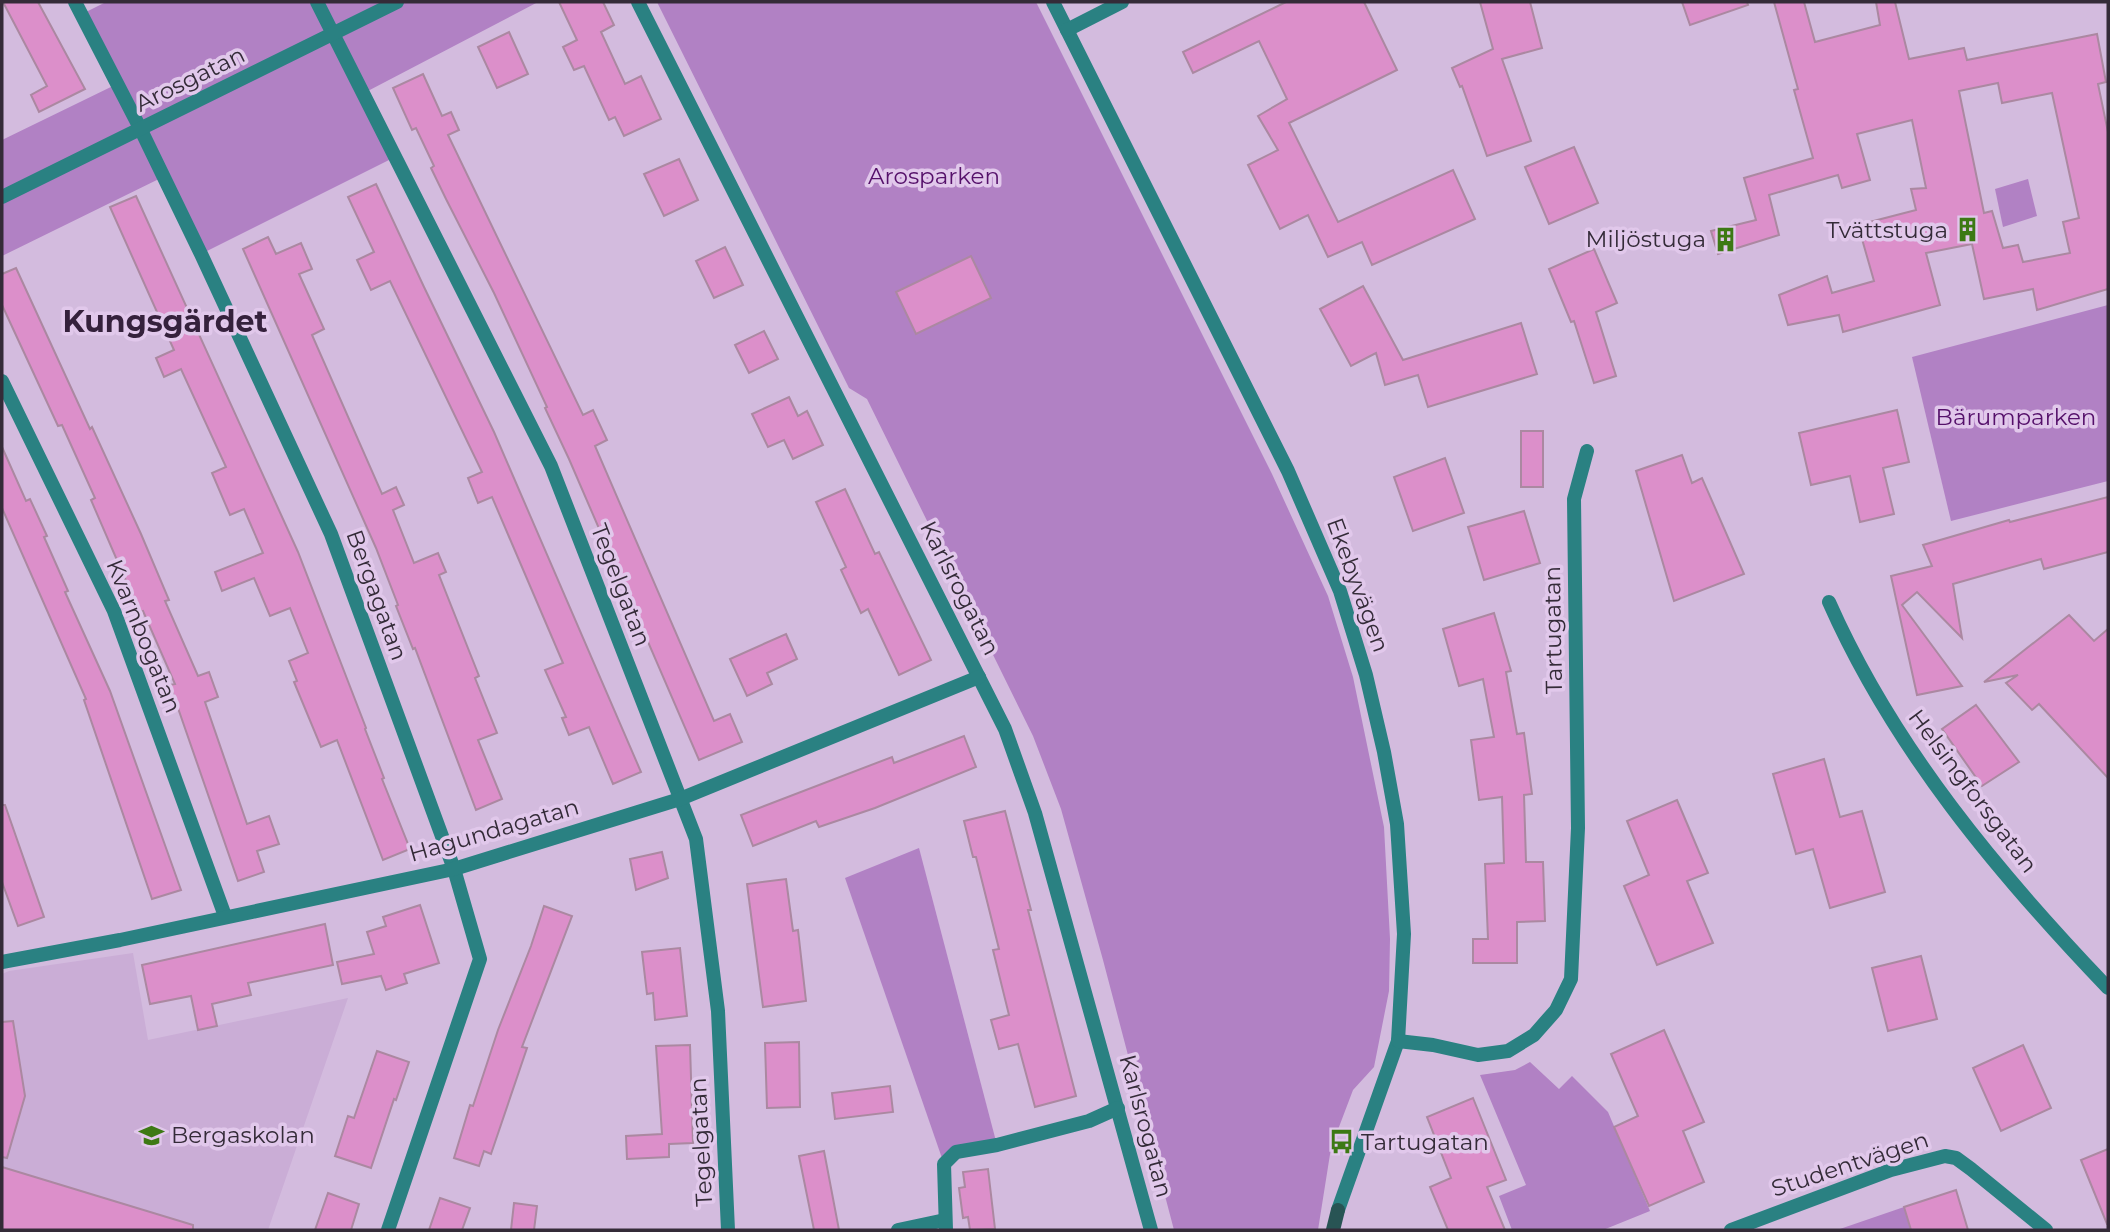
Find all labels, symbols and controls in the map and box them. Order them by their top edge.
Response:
street label: Arosgatan [131,40,249,118]
park label: Arosparken [868,162,1000,190]
place label: Tvättstuga [1826,216,1948,244]
building icon: Tvättstuga [1954,216,1982,244]
place label: Miljöstuga [1586,225,1706,253]
building icon: Miljöstuga [1712,225,1740,253]
district label: Kungsgärdet [62,303,268,340]
park label: Bärumparken [1936,403,2096,431]
street label: Ekebyvägen [1321,514,1395,656]
street label: Karlsrogatan [914,516,1006,660]
street label: Tegelgatan [585,520,657,650]
street label: Bergagatan [340,526,414,664]
street label: Kvarnbogatan [100,555,188,717]
street label: Tartugatan [1538,566,1568,694]
street label: Helsingforsgatan [1902,704,2044,878]
street label: Hagundagatan [406,792,582,868]
street label: Karlsrogatan [1113,1052,1179,1200]
street label: Tegelgatan [684,1077,718,1207]
school or university icon: Bergaskolan [137,1121,165,1149]
place label: Bergaskolan [171,1121,315,1149]
street label: Studentvägen [1768,1125,1932,1203]
bus stop icon: Tartugatan [1327,1128,1355,1156]
place label: Tartugatan [1361,1128,1489,1156]

